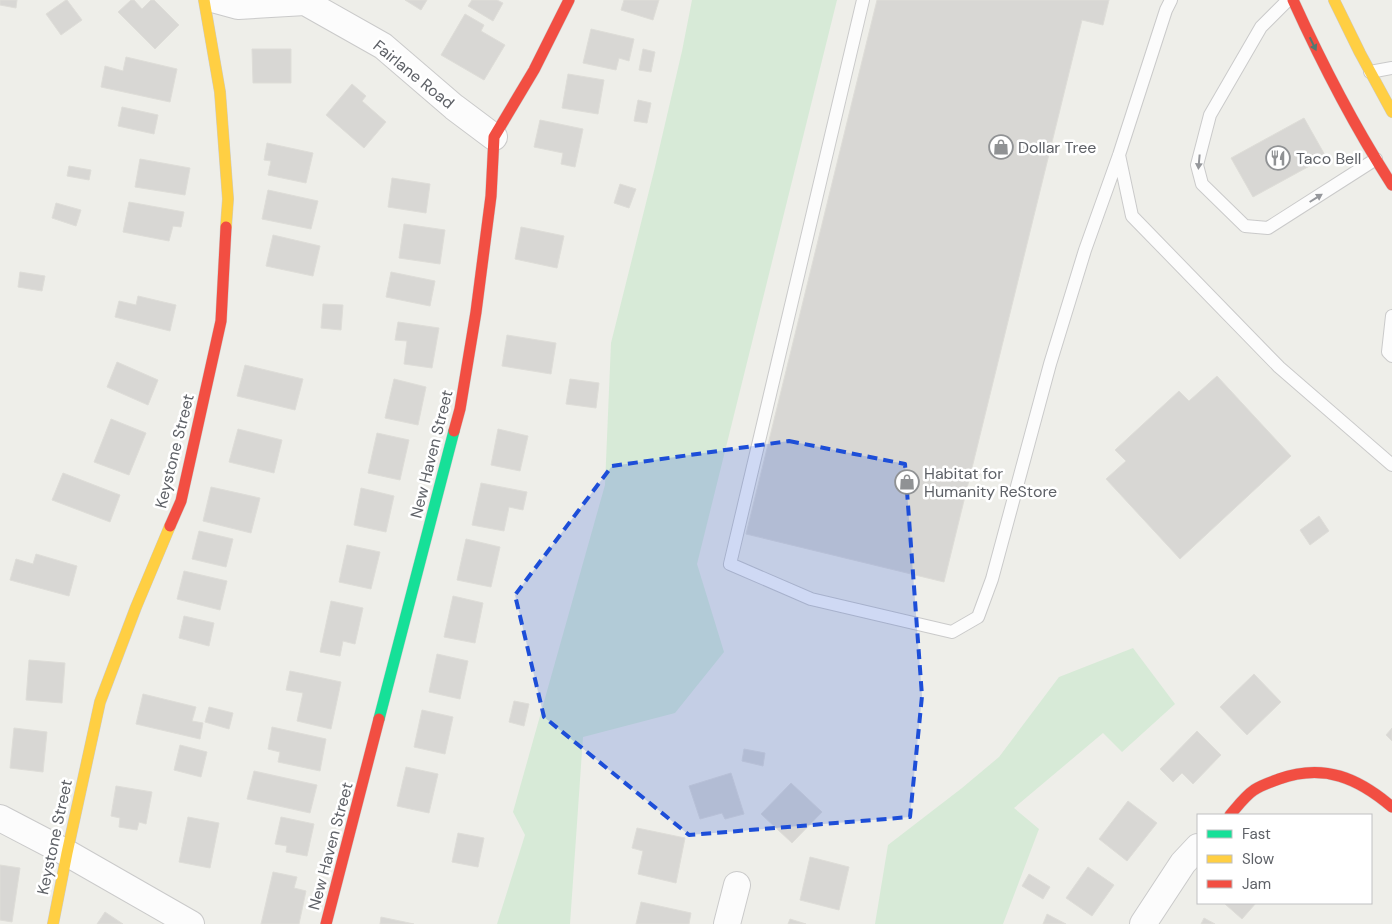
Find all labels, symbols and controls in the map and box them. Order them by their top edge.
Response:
street label: Fairlane Road [369,35,459,114]
one-way arrow [1309,37,1317,51]
shop icon: Dollar Tree [988,134,1014,160]
place label: Dollar Tree [1018,137,1096,158]
restaurant icon: Taco Bell [1265,145,1291,171]
place label: Taco Bell [1296,148,1361,169]
one-way arrow [1195,154,1203,170]
one-way arrow [1309,193,1323,202]
street label: New Haven Street [405,388,458,520]
street label: Keystone Street [150,392,199,510]
place label: Habitat for Humanity ReStore [924,463,1057,502]
shop icon: Habitat for Humanity ReStore [894,469,920,495]
street label: Keystone Street [32,778,77,897]
street label: New Haven Street [303,780,358,912]
legend [1197,814,1372,904]
text: Fast [1242,824,1271,844]
text: Slow [1242,849,1275,869]
text: Jam [1242,874,1271,894]

